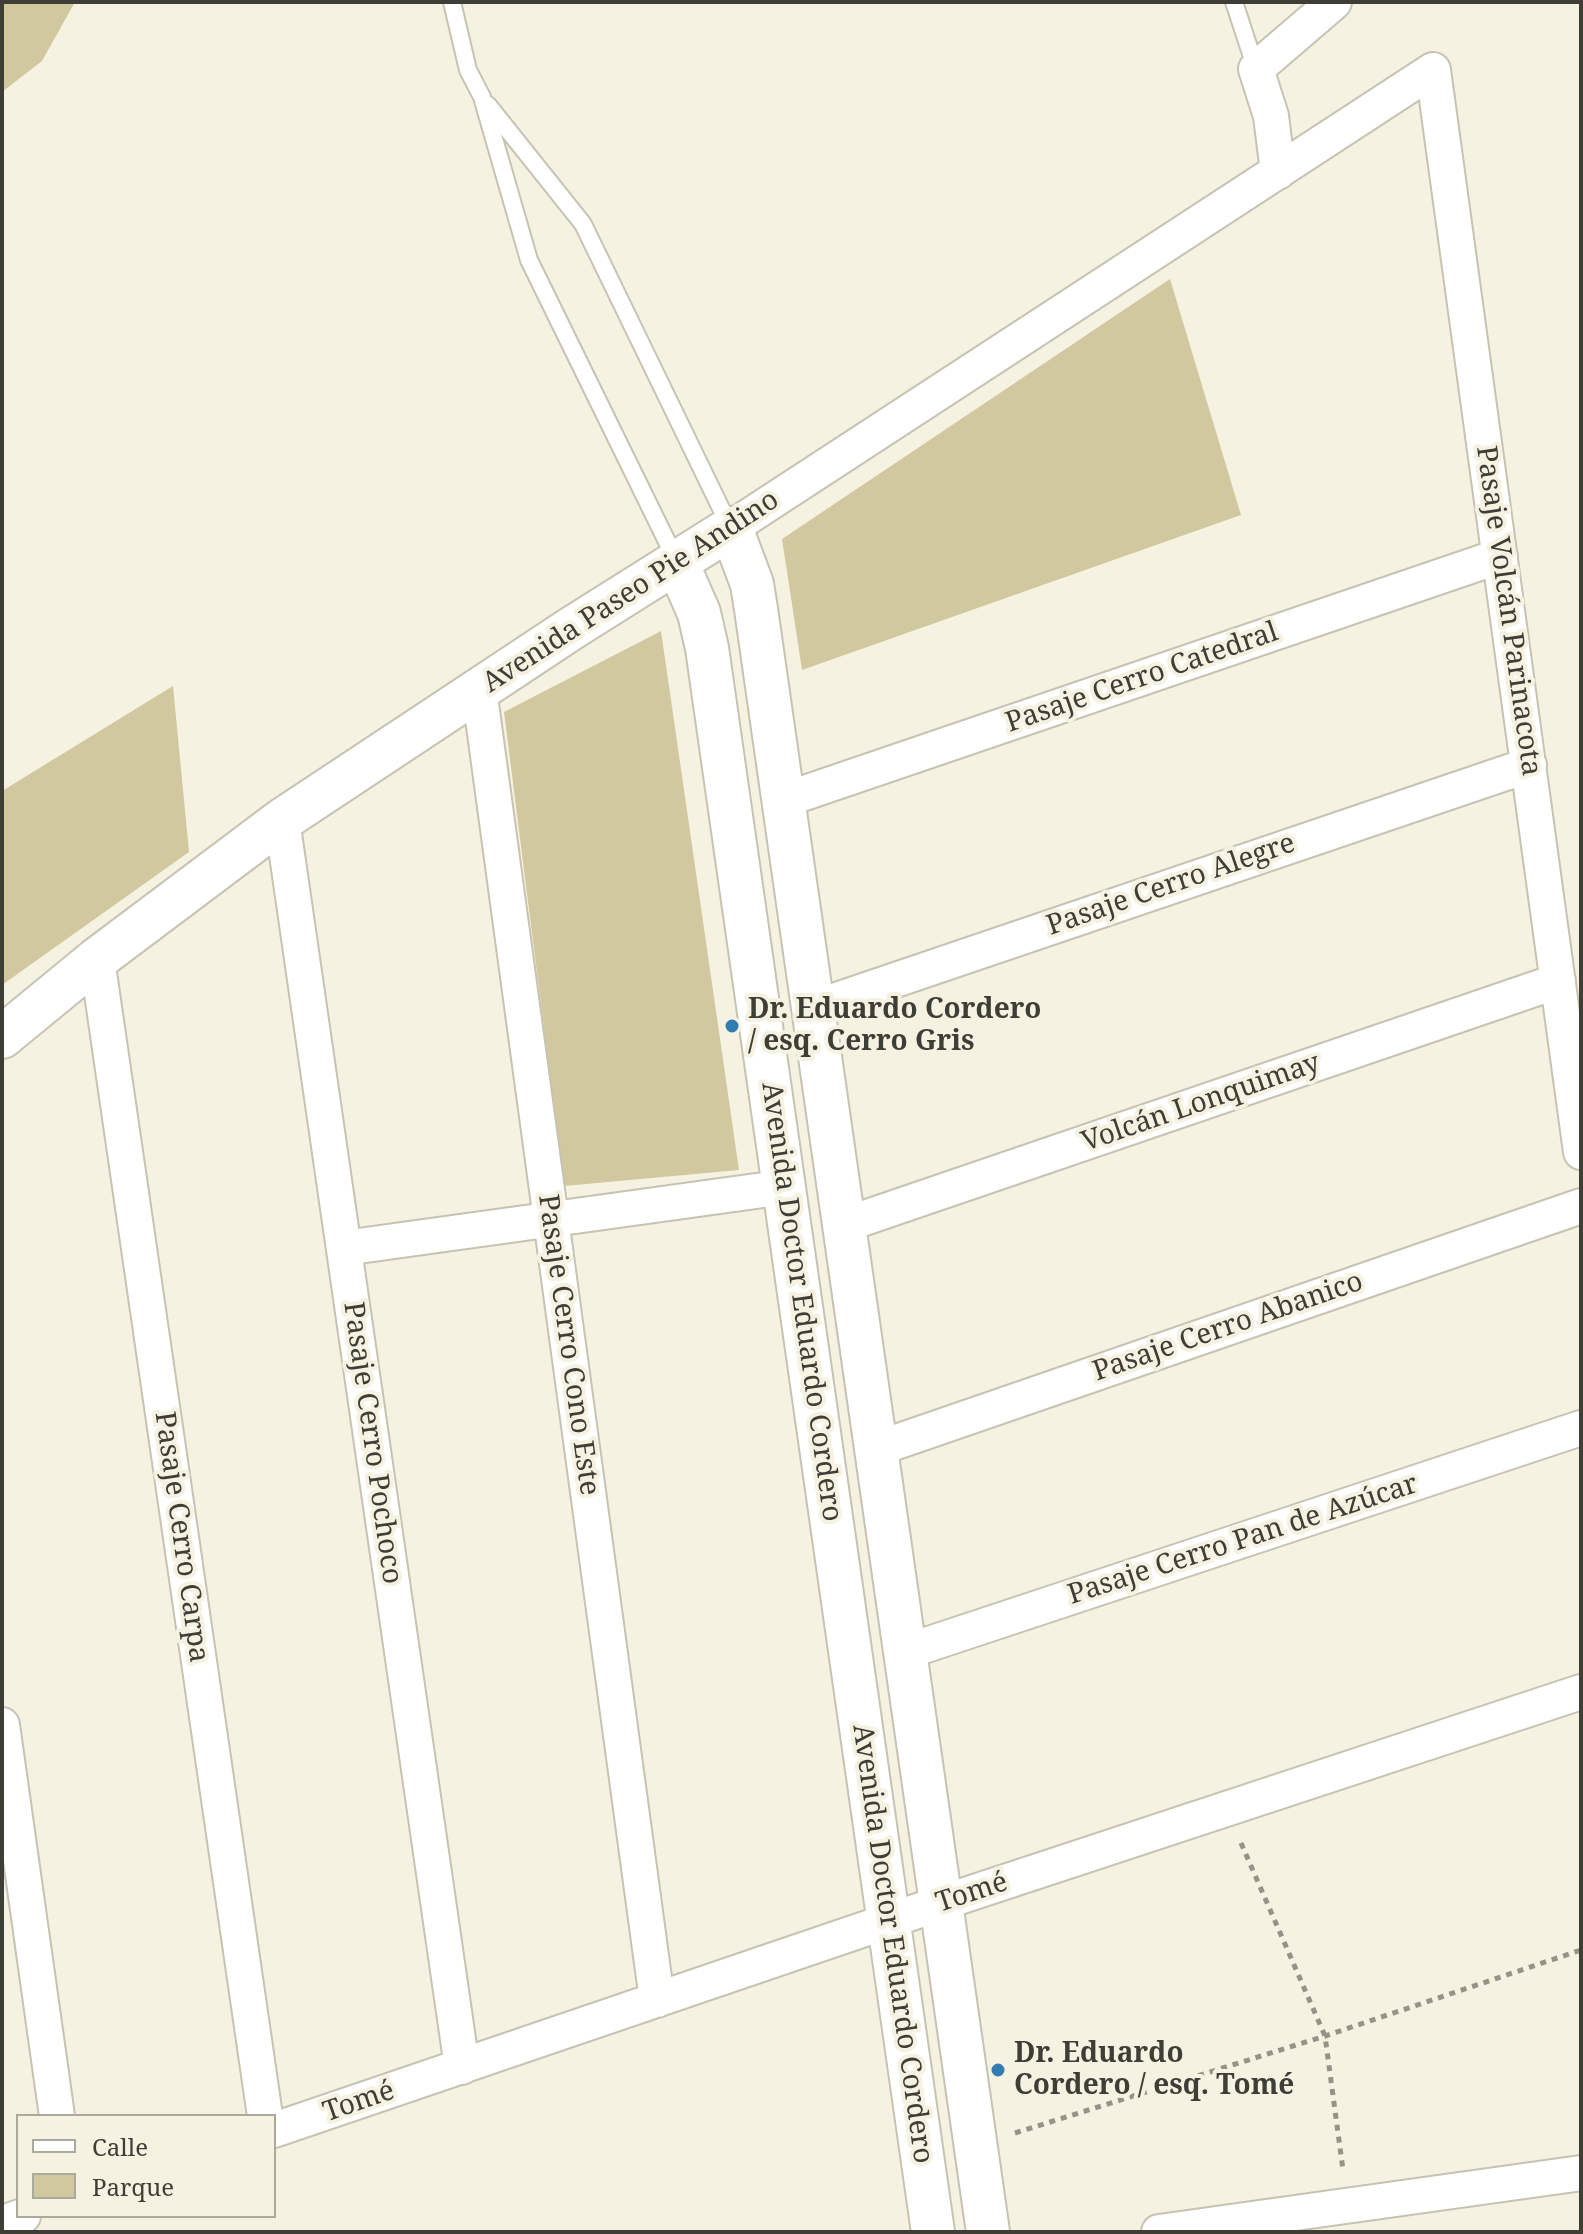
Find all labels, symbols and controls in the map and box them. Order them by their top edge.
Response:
street label: Pasaje Volcán Parinacota [1468,444,1548,778]
street label: Avenida Paseo Pie Andino [477,484,785,700]
street label: Pasaje Cerro Catedral [1001,616,1283,740]
street label: Pasaje Cerro Alegre [1042,827,1300,943]
place label: Dr. Eduardo Cordero / esq. Cerro Gris [748,993,1041,1059]
marker: Dr. Eduardo Cordero / esq. Cerro Gris [723,1017,741,1035]
street label: Volcán Lonquimay [1077,1046,1325,1160]
street label: Avenida Doctor Eduardo Cordero [754,1080,848,1524]
street label: Pasaje Cerro Cono Este [530,1192,606,1498]
street label: Pasaje Cerro Abanico [1089,1265,1367,1389]
street label: Pasaje Cerro Pochoco [336,1300,408,1586]
street label: Pasaje Cerro Carpa [147,1409,215,1665]
street label: Pasaje Cerro Pan de Azúcar [1064,1468,1422,1612]
street label: Avenida Doctor Eduardo Cordero [845,1722,939,2166]
street label: Tomé [932,1866,1012,1920]
place label: Dr. Eduardo Cordero / esq. Tomé [1014,2037,1294,2103]
marker: Dr. Eduardo Cordero / esq. Tomé [989,2061,1007,2079]
street label: Tomé [319,2074,399,2130]
legend [16,2114,276,2218]
text: Calle [92,2130,148,2163]
text: Parque [92,2170,174,2203]

